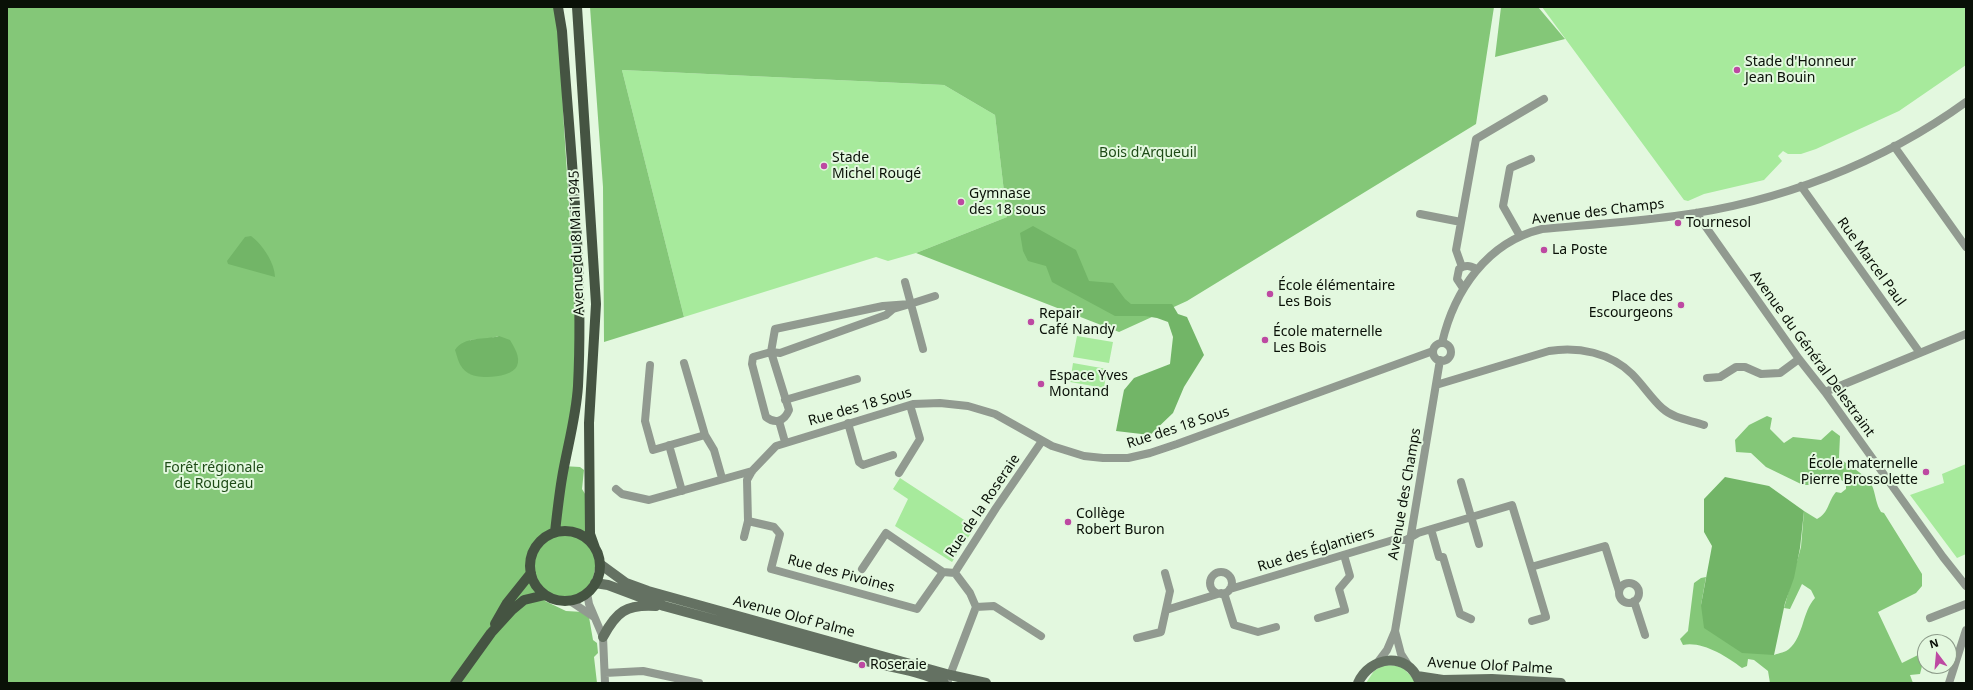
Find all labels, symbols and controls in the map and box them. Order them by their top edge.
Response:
place label: Stade d'Honneur Jean Bouin [1745,54,1856,86]
marker: Stade d'Honneur Jean Bouin [1732,65,1742,75]
park label: Bois d'Arqueuil [1099,145,1197,161]
place label: Stade Michel Rougé [832,150,921,182]
marker: Stade Michel Rougé [819,161,829,171]
street label: Avenue du 8 Mai 1945 [566,170,588,316]
place label: Gymnase des 18 sous [969,186,1046,218]
street label: Avenue des Champs [1531,196,1665,228]
marker: Gymnase des 18 sous [956,197,966,207]
street label: Rue Marcel Paul [1833,214,1909,310]
place label: Tournesol [1686,215,1751,231]
marker: Tournesol [1673,218,1683,228]
place label: La Poste [1552,242,1607,258]
marker: La Poste [1539,245,1549,255]
street label: Avenue du Général Delestraint [1746,268,1878,440]
place label: École élémentaire Les Bois [1278,278,1395,310]
marker: École élémentaire Les Bois [1265,289,1275,299]
place label: Place des Escourgeons [1589,289,1673,322]
marker: Place des Escourgeons [1676,300,1686,310]
place label: Repair Café Nandy [1039,306,1115,338]
marker: Repair Café Nandy [1026,317,1036,327]
place label: École maternelle Les Bois [1273,324,1382,356]
marker: École maternelle Les Bois [1260,335,1270,345]
place label: Espace Yves Montand [1049,368,1128,400]
marker: Espace Yves Montand [1036,379,1046,389]
street label: Rue des 18 Sous [806,384,914,430]
street label: Rue des 18 Sous [1125,403,1231,453]
street label: Avenue des Champs [1385,427,1425,561]
street label: Rue de la Roseraie [942,451,1024,561]
place label: École maternelle Pierre Brossolette [1801,456,1918,488]
park label: Forêt régionale de Rougeau [164,460,264,492]
marker: École maternelle Pierre Brossolette [1921,467,1931,477]
place label: Collège Robert Buron [1076,506,1165,538]
marker: Collège Robert Buron [1063,517,1073,527]
street label: Rue des Églantiers [1256,524,1376,576]
street label: Rue des Pivoines [786,552,896,596]
street label: Avenue Olof Palme [731,593,857,641]
north arrow [1917,634,1957,674]
text: N [1927,635,1940,651]
street label: Avenue Olof Palme [1427,654,1553,678]
place label: Roseraie [870,657,927,673]
marker: Roseraie [857,660,867,670]

